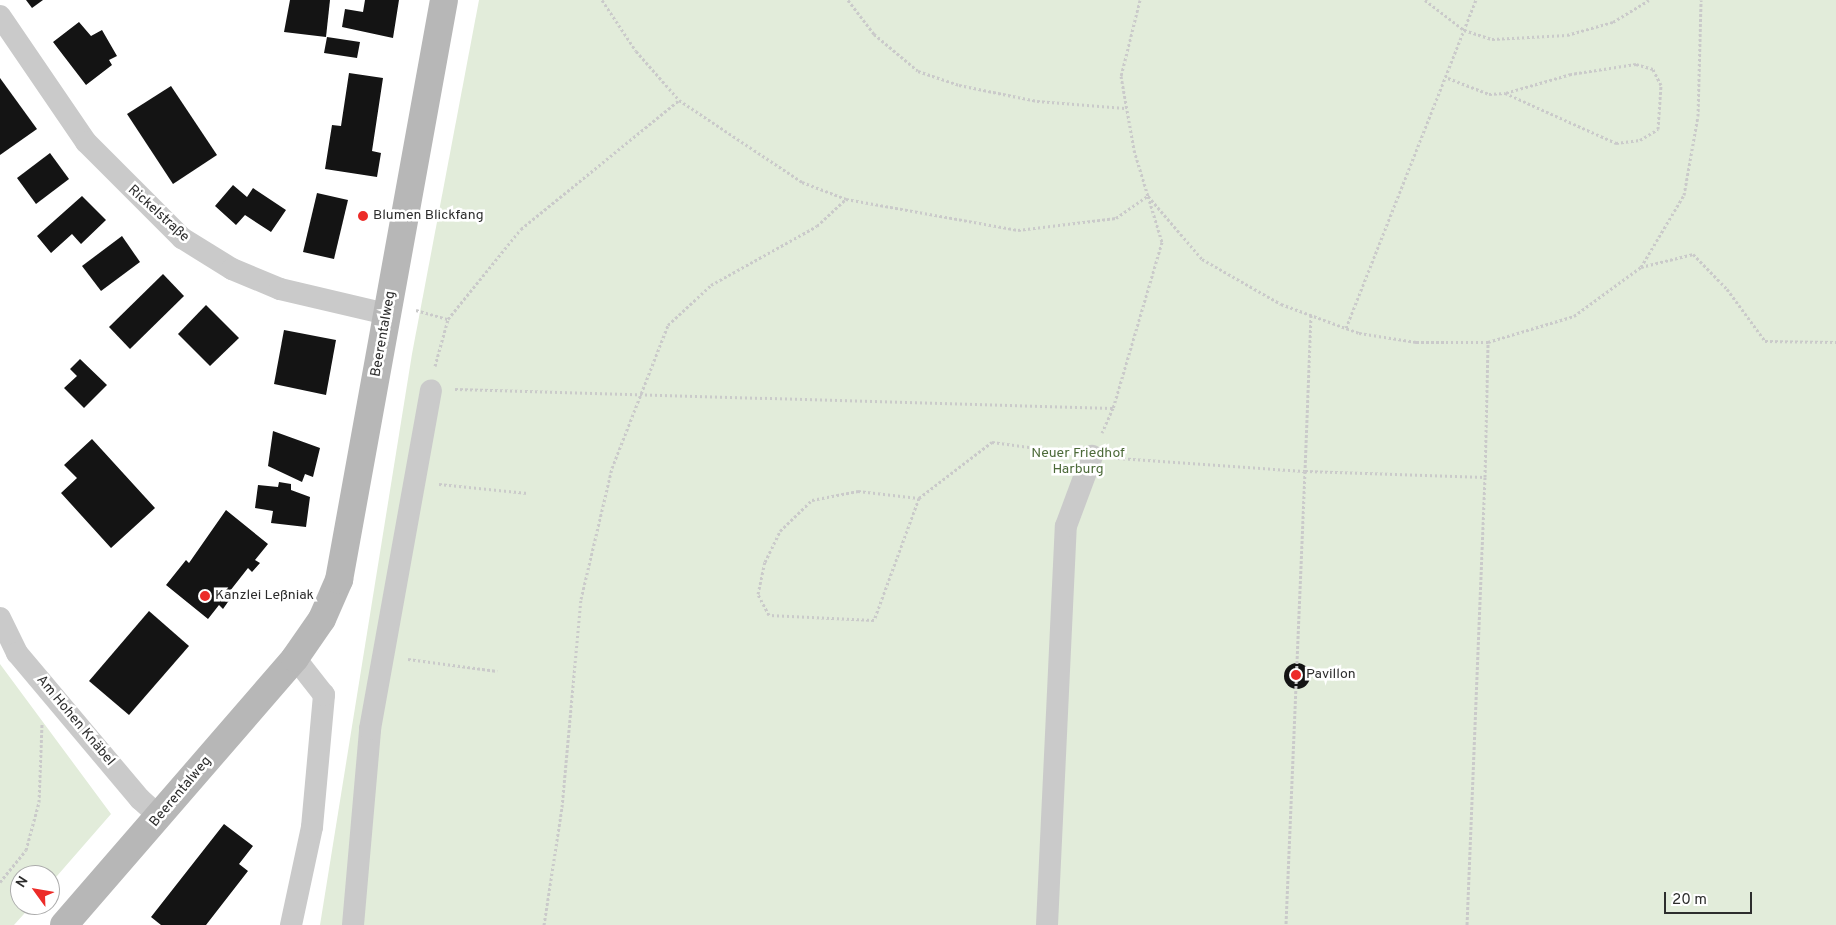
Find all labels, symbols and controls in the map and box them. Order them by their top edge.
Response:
street label: Rickelstraße [124,182,192,246]
place label: Blumen Blickfang [373,208,484,224]
marker: Blumen Blickfang [357,210,369,222]
street label: Beerentalweg [368,290,400,378]
park label: Neuer Friedhof Harburg [1031,446,1125,478]
place label: Kanzlei Leßniak [215,588,314,604]
marker: Kanzlei Leßniak [199,590,211,602]
place label: Pavillon [1306,667,1356,683]
marker: Pavillon [1290,669,1302,681]
street label: Am Hohen Knäbel [32,672,118,770]
street label: Beerentalweg [147,753,215,831]
north arrow [10,865,60,915]
text: N [13,874,33,891]
scale bar [1666,882,1754,914]
text: 20 m [1672,891,1707,910]

